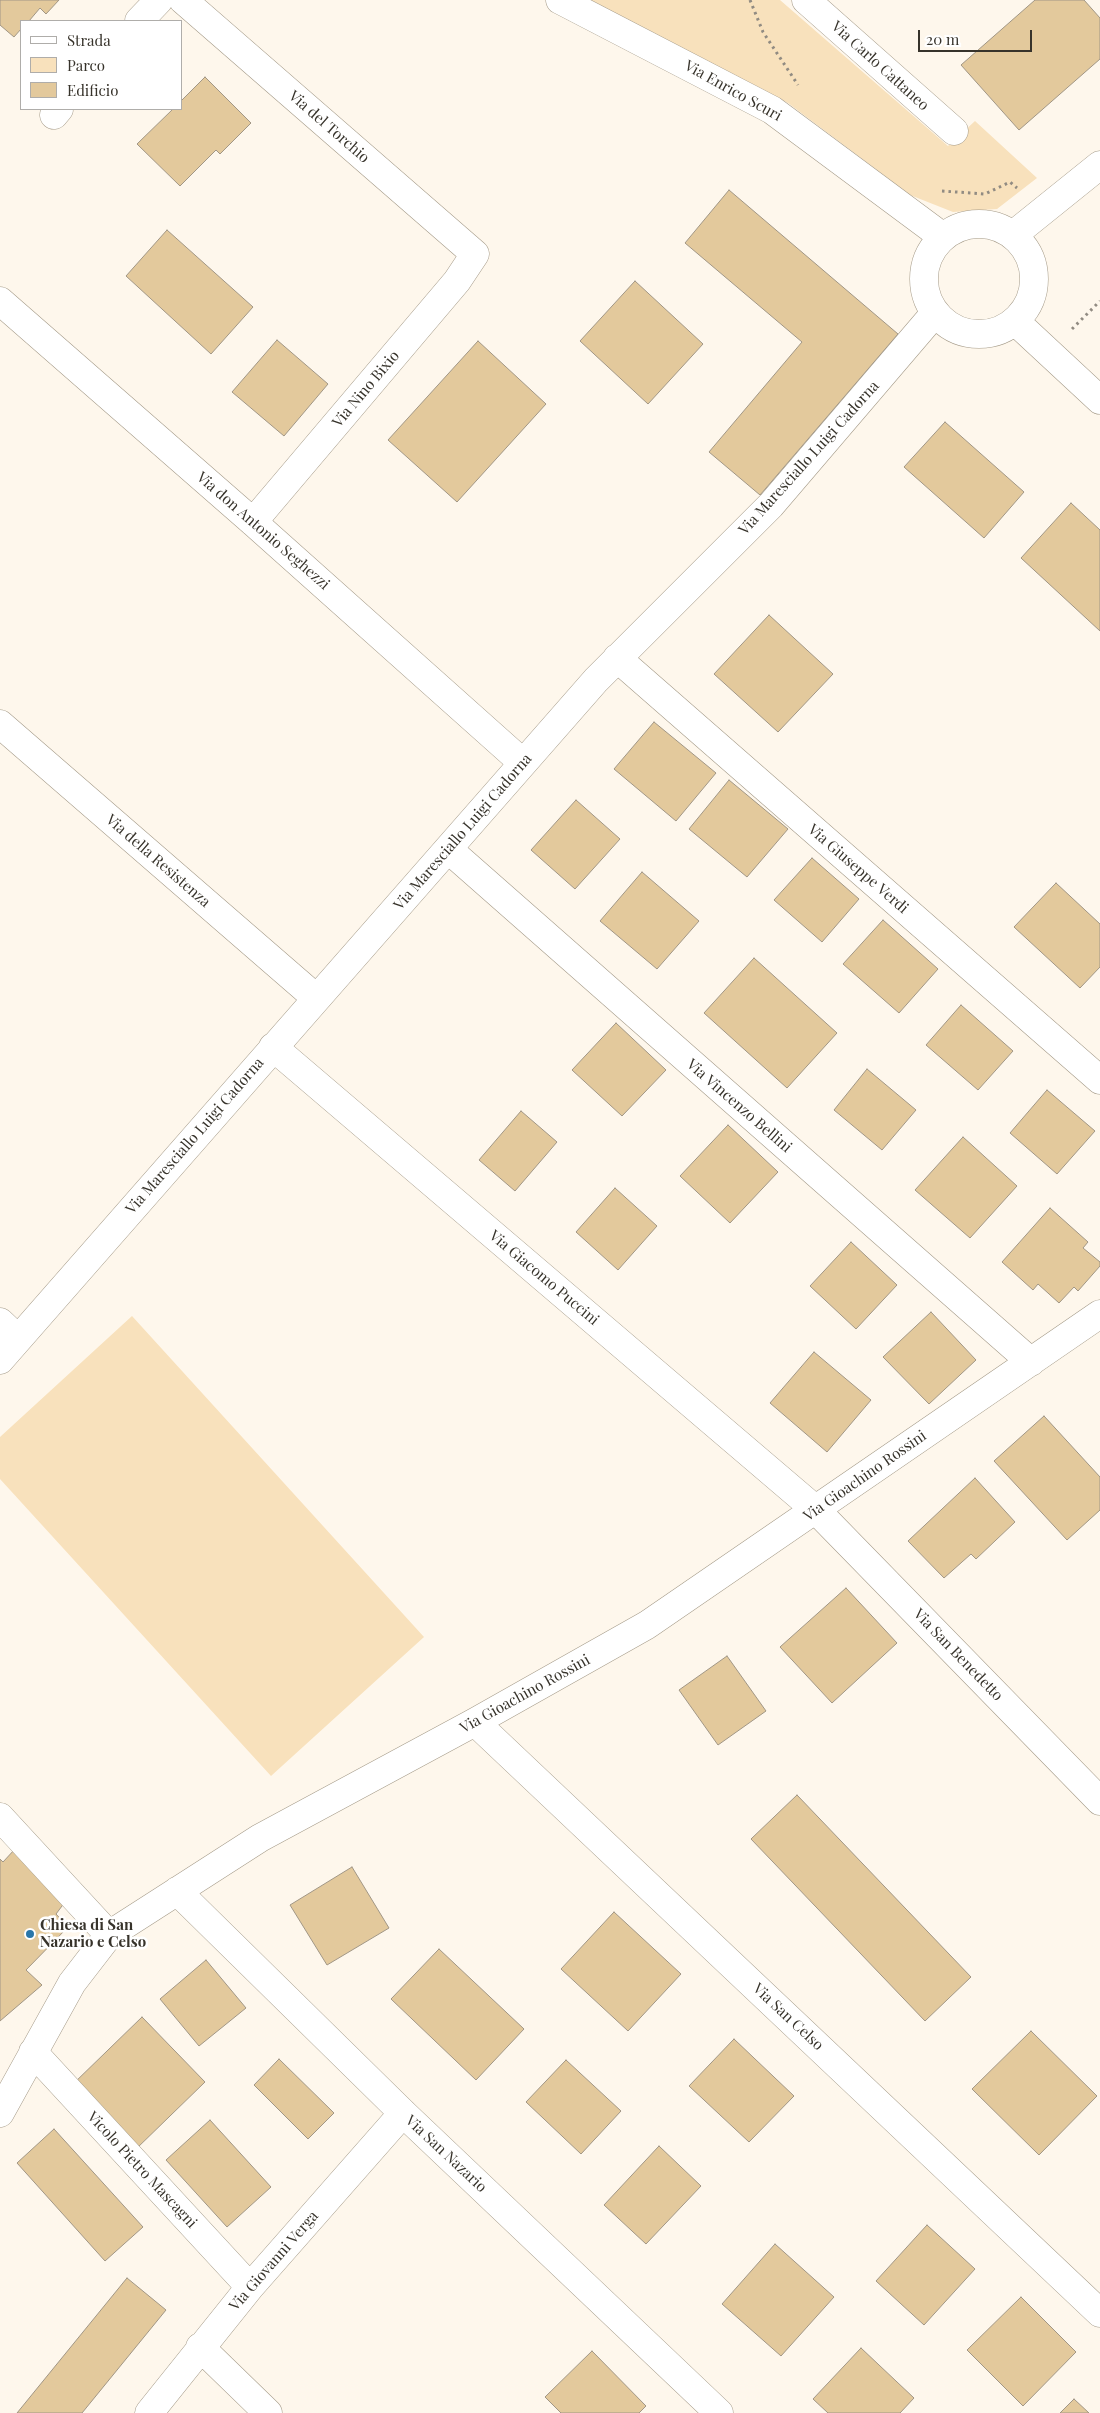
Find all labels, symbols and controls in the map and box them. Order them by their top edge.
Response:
street label: Via Carlo Cattaneo [828,18,932,114]
legend [20,20,182,110]
scale bar [920,20,1034,52]
text: 20 m [926,29,959,49]
text: Strada [67,30,111,50]
text: Parco [67,55,105,75]
street label: Via Enrico Scuri [681,57,785,125]
text: Edificio [67,80,118,100]
street label: Via del Torchio [285,87,373,167]
street label: Via Nino Bixio [329,347,403,431]
street label: Via Maresciallo Luigi Cadorna [735,377,883,539]
street label: Via don Antonio Seghezzi [193,468,333,594]
street label: Via Maresciallo Luigi Cadorna [390,750,536,914]
street label: Via della Resistenza [102,811,214,911]
street label: Via Giuseppe Verdi [804,821,912,917]
street label: Via Maresciallo Luigi Cadorna [122,1054,268,1218]
street label: Via Vincenzo Bellini [683,1056,795,1156]
street label: Via Giacomo Puccini [485,1227,603,1329]
street label: Via Gioachino Rossini [800,1427,930,1525]
street label: Via San Benedetto [910,1605,1006,1705]
street label: Via Gioachino Rossini [457,1651,593,1737]
place label: Chiesa di San Nazario e Celso [40,1916,146,1951]
marker: Chiesa di San Nazario e Celso [24,1928,36,1940]
street label: Via San Celso [749,1980,827,2054]
street label: Vicolo Pietro Mascagni [83,2108,201,2232]
street label: Via San Nazario [402,2112,490,2196]
street label: Via Giovanni Verga [226,2207,322,2315]

